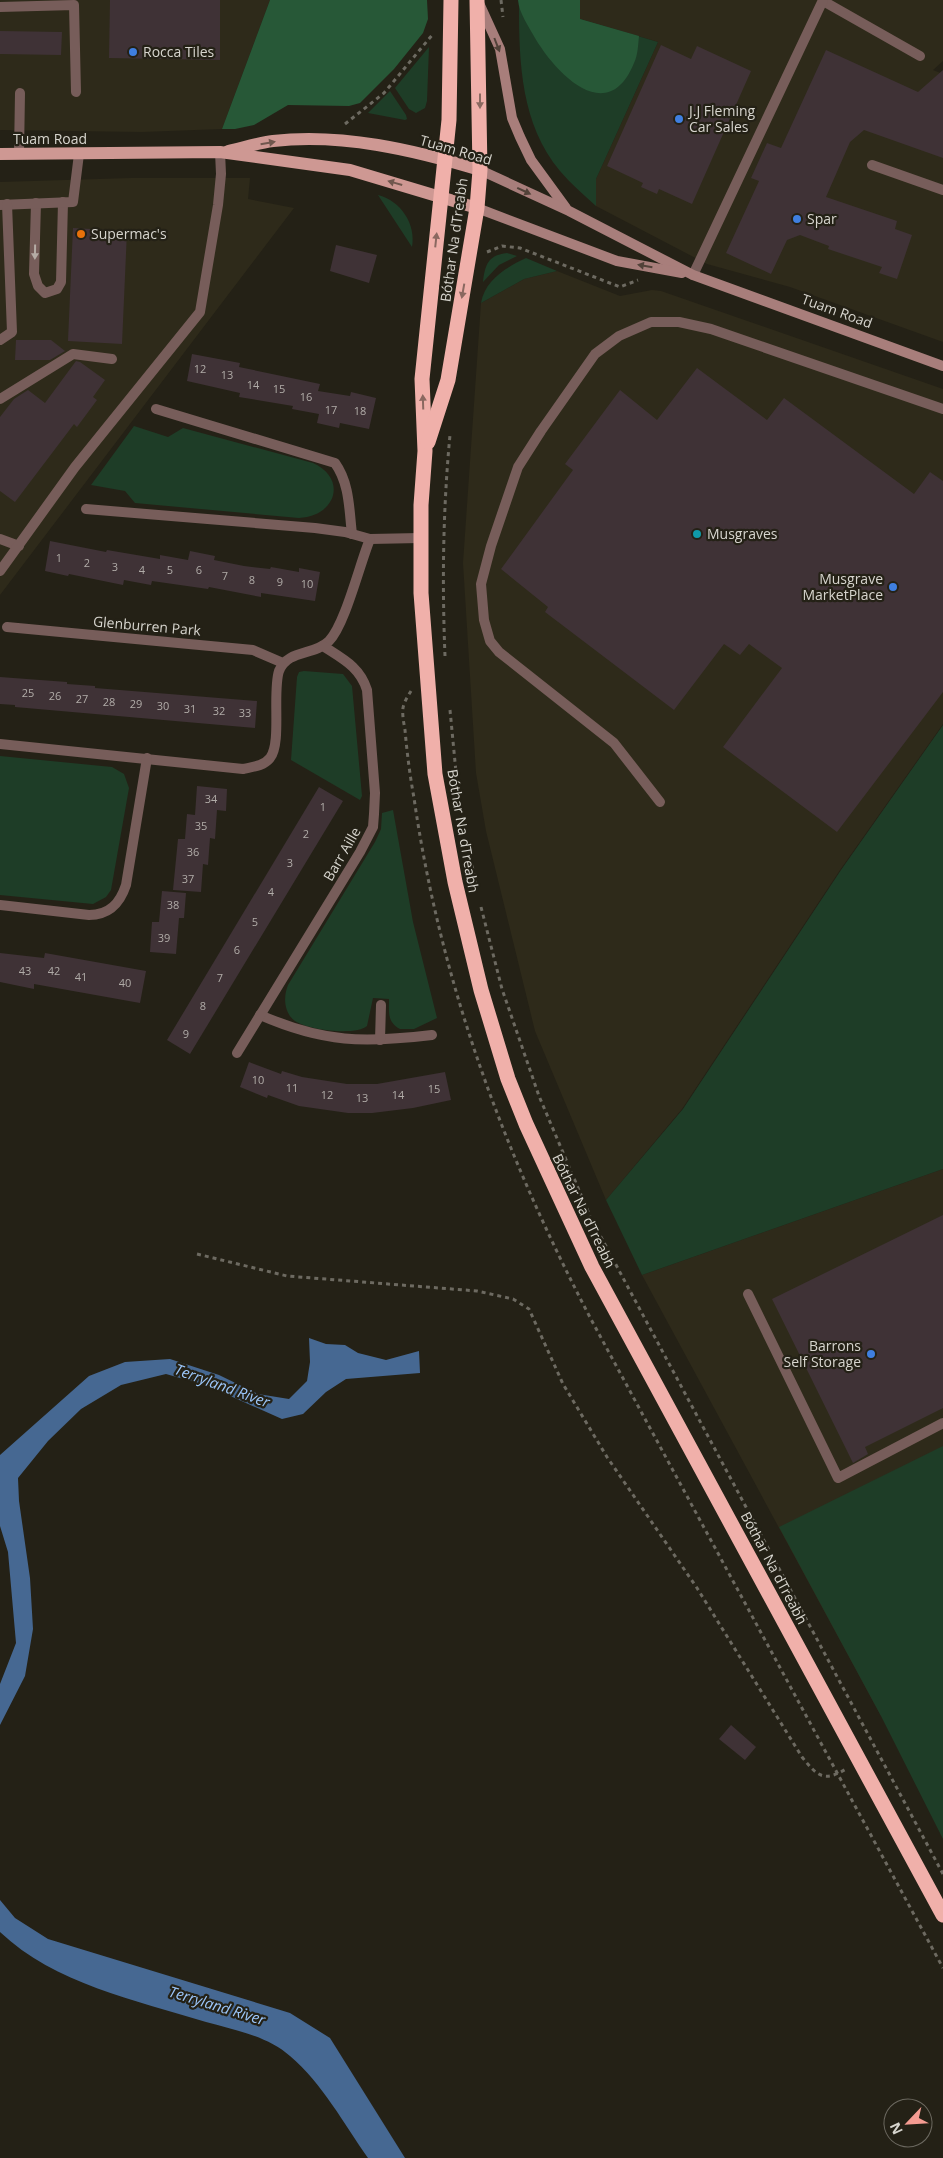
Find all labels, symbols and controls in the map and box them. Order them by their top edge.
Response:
one-way arrow [493,38,501,53]
place label: Rocca Tiles [143,42,215,61]
marker: Rocca Tiles [127,46,139,58]
one-way arrow [476,93,484,109]
place label: J.J Fleming Car Sales [687,101,756,136]
marker: J.J Fleming Car Sales [673,113,685,125]
street label: Tuam Road [13,129,87,148]
street label: Tuam Road [418,130,494,169]
one-way arrow [260,138,276,146]
street label: Bóthar Na dTreabh [435,177,472,303]
one-way arrow [387,179,402,187]
one-way arrow [517,187,531,195]
place label: Spar [807,209,837,228]
marker: Spar [791,213,803,225]
place label: Supermac's [91,224,167,243]
marker: Supermac's [75,228,87,240]
one-way arrow [432,232,440,248]
one-way arrow [31,244,39,260]
one-way arrow [637,262,653,270]
one-way arrow [459,283,467,299]
street label: Tuam Road [799,289,875,332]
house number: 12 [194,361,206,376]
house number: 13 [221,367,233,382]
house number: 14 [247,377,260,392]
house number: 15 [273,381,285,396]
house number: 16 [300,389,312,404]
one-way arrow [419,394,427,410]
house number: 17 [325,402,337,417]
house number: 18 [354,403,366,418]
place label: Musgraves [707,524,778,543]
marker: Musgraves [691,528,703,540]
house number: 1 [56,550,62,565]
house number: 2 [84,555,90,570]
house number: 3 [112,559,118,574]
house number: 4 [139,562,146,577]
house number: 5 [167,562,173,577]
house number: 6 [196,562,202,577]
house number: 7 [222,568,228,583]
place label: Musgrave MarketPlace [802,569,883,604]
house number: 8 [249,572,255,587]
house number: 9 [277,574,283,589]
house number: 10 [301,576,313,591]
marker: Musgrave MarketPlace [887,581,899,593]
street label: Glenburren Park [92,611,202,640]
house number: 25 [22,685,34,700]
house number: 26 [49,688,61,703]
house number: 27 [76,691,88,706]
house number: 28 [103,694,115,709]
house number: 29 [130,696,142,711]
house number: 30 [157,698,169,713]
house number: 31 [184,701,196,716]
house number: 32 [213,703,225,718]
house number: 33 [239,705,251,720]
street label: Bóthar Na dTreabh [443,768,484,894]
house number: 34 [205,791,218,806]
house number: 1 [320,799,326,814]
house number: 35 [195,818,207,833]
street label: Barr Aille [319,823,365,884]
house number: 2 [303,826,309,841]
house number: 36 [187,844,199,859]
house number: 3 [287,855,293,870]
house number: 37 [182,871,194,886]
house number: 4 [268,884,275,899]
house number: 38 [167,897,179,912]
house number: 5 [252,914,258,929]
house number: 39 [158,930,170,945]
house number: 6 [234,942,240,957]
house number: 43 [19,963,31,978]
house number: 42 [48,963,60,978]
house number: 41 [75,969,87,984]
house number: 7 [217,970,223,985]
house number: 40 [119,975,131,990]
house number: 8 [200,998,206,1013]
house number: 9 [183,1026,189,1041]
house number: 10 [252,1072,264,1087]
house number: 11 [286,1080,298,1095]
house number: 15 [428,1081,440,1096]
house number: 12 [321,1087,333,1102]
house number: 14 [392,1087,405,1102]
house number: 13 [356,1090,368,1105]
street label: Bóthar Na dTreabh [549,1150,620,1271]
place label: Barrons Self Storage [784,1336,861,1371]
marker: Barrons Self Storage [865,1348,877,1360]
water label: Terryland River [172,1359,274,1412]
street label: Bóthar Na dTreabh [737,1508,812,1627]
water label: Terryland River [167,1981,269,2030]
north arrow [883,2098,933,2148]
text: N [885,2120,907,2138]

